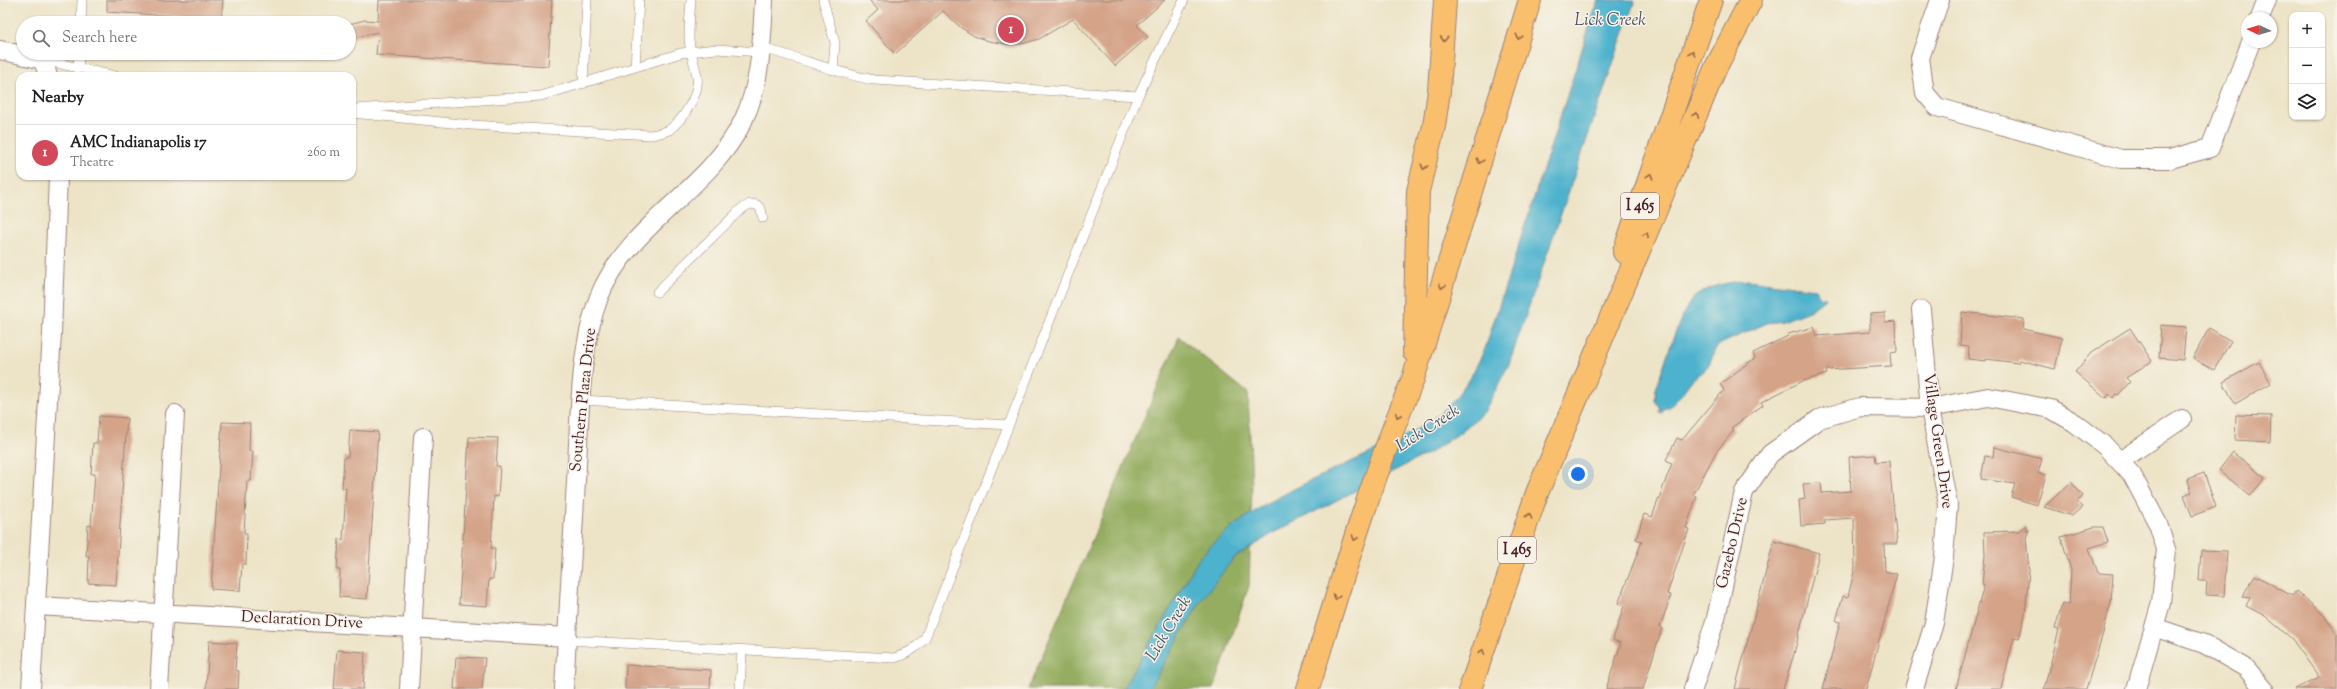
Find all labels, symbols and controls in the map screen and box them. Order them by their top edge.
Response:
water label: Lick Creek [1574,9,1646,33]
north arrow [2241,12,2277,48]
map controls [2289,12,2325,120]
button: + [2289,12,2325,48]
pin: 1 [998,15,1024,45]
search box [16,16,356,60]
icon: search [30,27,52,49]
text: Search here [62,28,137,49]
one-way arrow [1515,34,1524,41]
one-way arrow [1439,36,1448,42]
button: − [2289,48,2325,84]
one-way arrow [1688,50,1696,57]
button: layers [2289,84,2325,120]
text: Nearby [32,86,84,110]
one-way arrow [1692,111,1700,118]
text: AMC Indianapolis 17 [70,133,207,154]
text: 1 [43,144,47,162]
text: 260 m [307,144,340,162]
text: Theatre [70,154,114,172]
one-way arrow [1476,158,1485,165]
one-way arrow [1421,164,1429,171]
one-way arrow [1645,173,1654,180]
road number: I 465 [1621,193,1659,219]
one-way arrow [1641,231,1649,239]
one-way arrow [1438,282,1447,289]
street label: Southern Plaza Drive [565,327,603,473]
street label: Village Green Drive [1916,372,1958,510]
water label: Lick Creek [1391,399,1465,459]
one-way arrow [1395,411,1403,418]
your location [1568,464,1588,484]
street label: Gazebo Drive [1711,495,1755,591]
one-way arrow [1524,512,1532,519]
one-way arrow [1351,534,1360,541]
road number: I 465 [1498,537,1536,563]
water label: Lick Creek [1140,592,1198,666]
one-way arrow [1332,593,1341,600]
street label: Declaration Drive [240,606,364,636]
one-way arrow [1477,649,1486,656]

